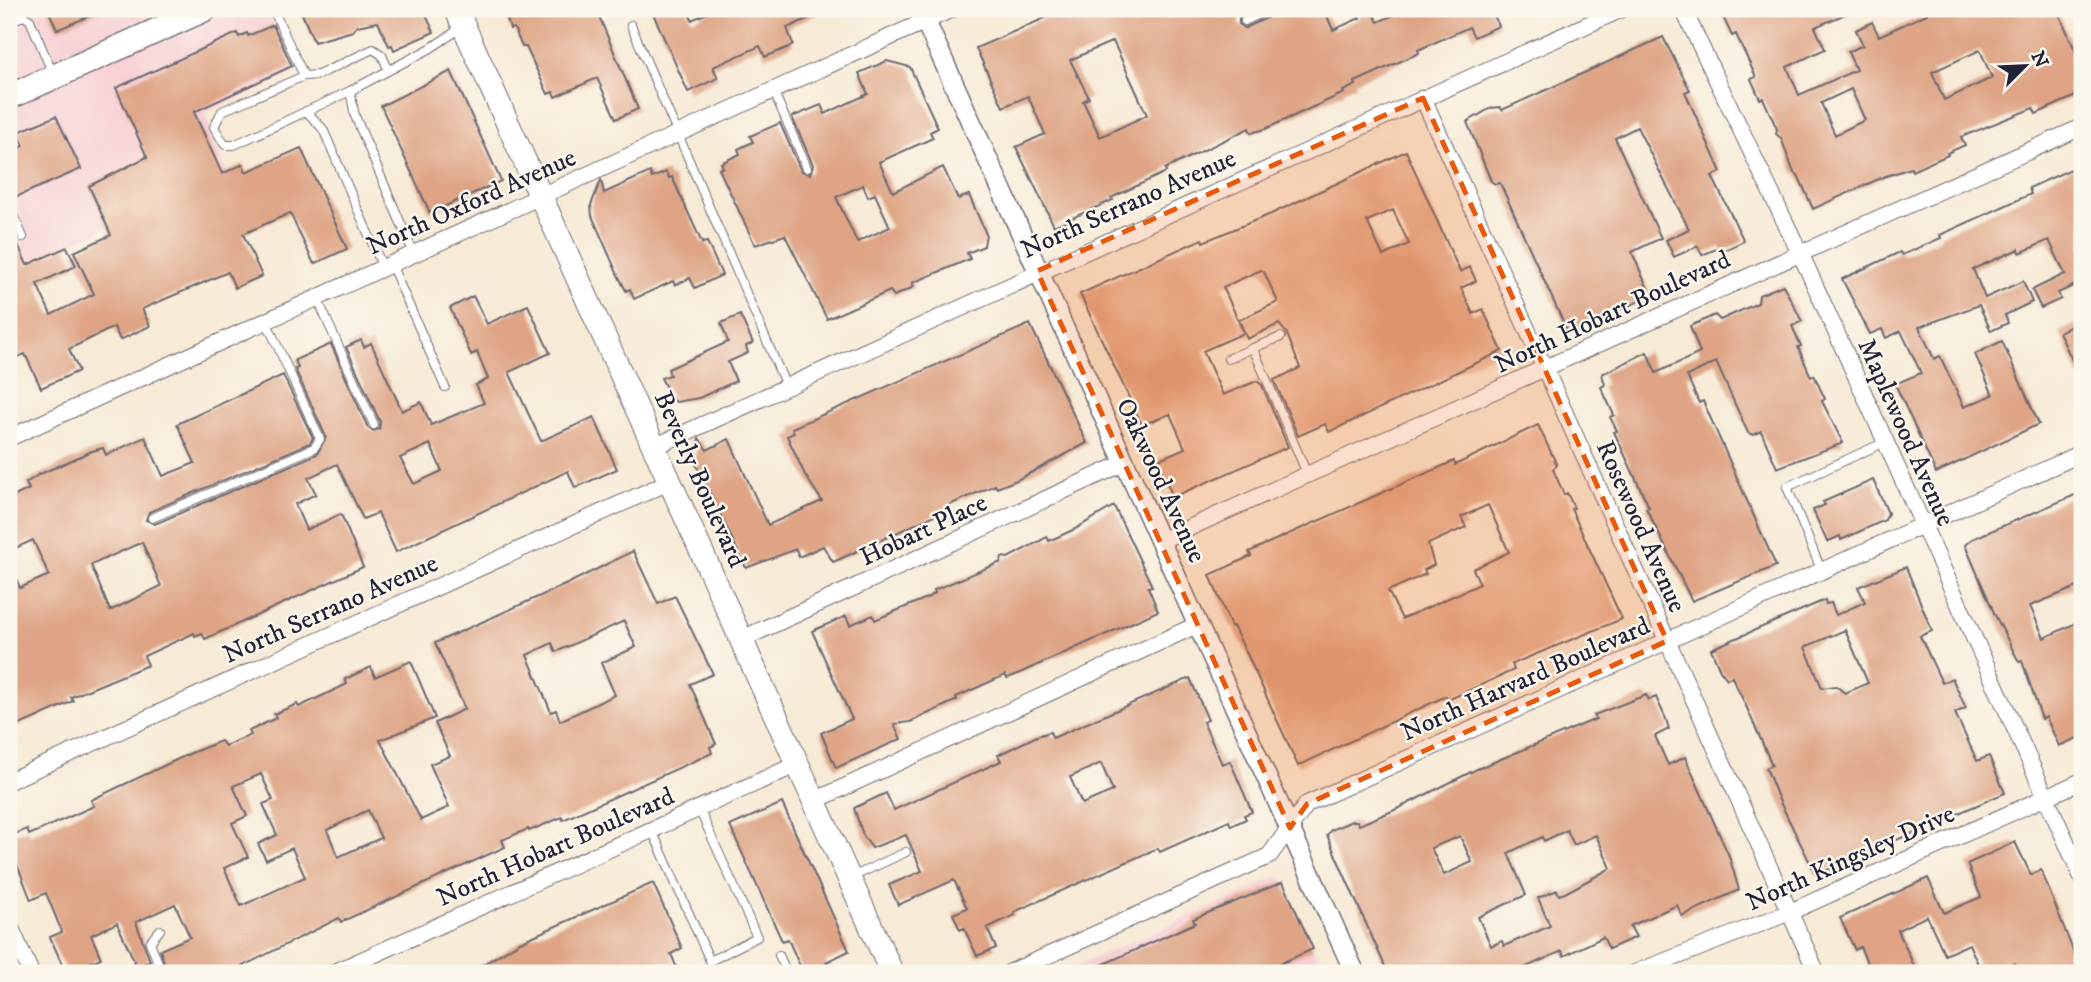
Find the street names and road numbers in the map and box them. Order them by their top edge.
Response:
street label: North Oxford Avenue [362,141,581,263]
street label: North Serrano Avenue [1016,142,1241,267]
street label: North Hobart Boulevard [1489,243,1736,382]
street label: Maplewood Avenue [1850,334,1962,531]
street label: Beverly Boulevard [646,386,753,573]
street label: Oakwood Avenue [1108,393,1213,568]
street label: Rosewood Avenue [1588,436,1693,618]
street label: Hobart Place [855,487,993,574]
street label: North Serrano Avenue [218,547,443,672]
street label: North Harvard Boulevard [1396,610,1655,749]
street label: North Hobart Boulevard [432,780,680,915]
street label: North Kingsley Drive [1741,798,1960,919]

